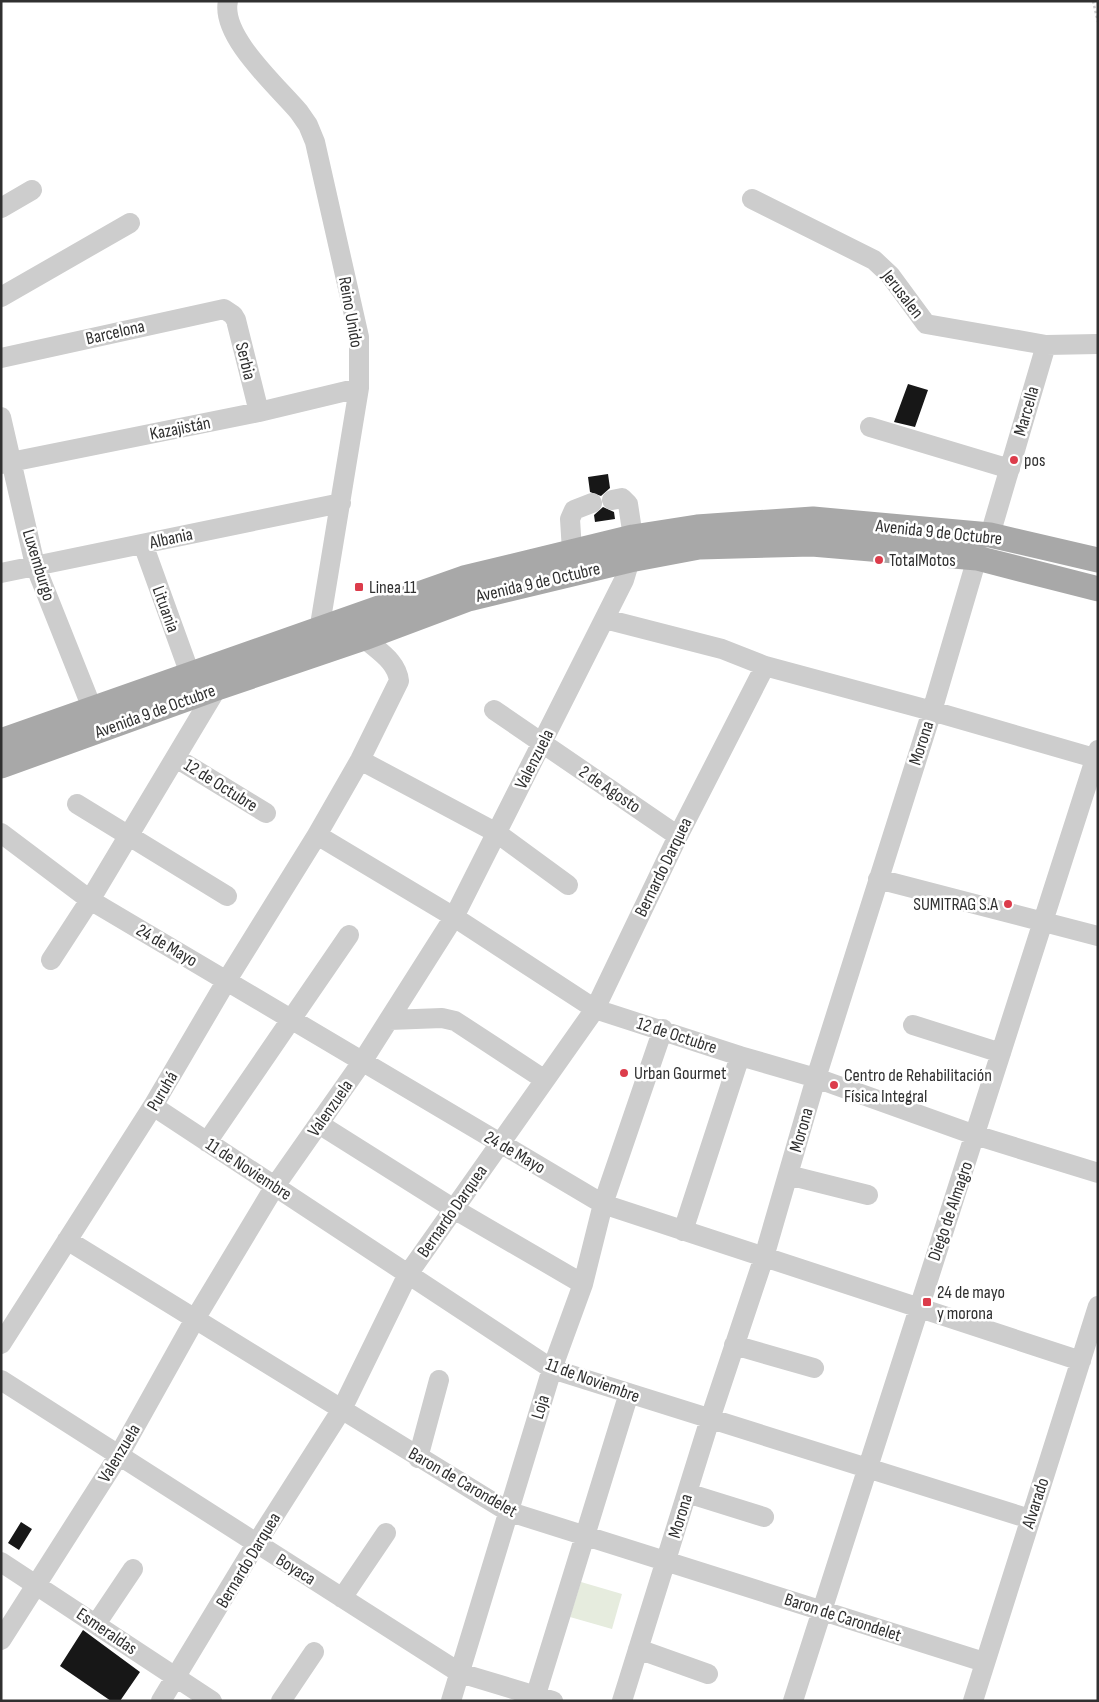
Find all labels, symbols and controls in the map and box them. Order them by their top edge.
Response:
street label: Jerusalen [877,265,928,323]
street label: Reino Unido [334,275,367,349]
street label: Barcelona [84,316,147,349]
street label: Serbia [231,340,260,382]
street label: Marcella [1009,384,1044,438]
street label: Kazajistán [148,412,212,445]
place label: pos [1024,450,1045,471]
marker: pos [1008,454,1020,466]
street label: Avenida 9 de Octubre [874,515,1003,550]
street label: Albania [147,524,195,554]
street label: Luxemburgo [18,527,59,603]
place label: TotalMotos [889,550,956,571]
marker: TotalMotos [873,554,885,566]
street label: Avenida 9 de Octubre [473,558,602,607]
place label: Linea 11 [369,577,417,598]
marker: Linea 11 [353,581,365,593]
street label: Lituania [147,583,184,635]
street label: Avenida 9 de Octubre [91,680,218,743]
street label: Morona [905,718,938,768]
street label: Valenzuela [511,726,558,793]
street label: 12 de Octubre [180,755,261,816]
street label: 2 de Agosto [575,761,644,818]
street label: Bernardo Darquea [630,814,696,920]
place label: SUMITRAG S.A [913,894,998,915]
marker: SUMITRAG S.A [1002,898,1014,910]
street label: 24 de Mayo [132,920,201,971]
street label: 12 de Octubre [634,1013,720,1058]
place label: Urban Gourmet [634,1063,727,1084]
place label: Centro de Rehabilitación Física Integral [844,1065,992,1107]
marker: Urban Gourmet [618,1067,630,1079]
street label: Puruhá [142,1068,182,1115]
street label: Valenzuela [303,1076,357,1141]
marker: Centro de Rehabilitación Física Integral [828,1079,840,1091]
street label: Morona [785,1105,818,1155]
street label: 24 de Mayo [480,1127,549,1178]
street label: 11 de Noviembre [202,1134,296,1205]
street label: Diego de Almagro [924,1159,977,1264]
street label: Bernardo Darquea [413,1161,492,1261]
place label: 24 de mayo y morona [937,1282,1005,1324]
marker: 24 de mayo y morona [921,1296,933,1308]
street label: 11 de Noviembre [543,1354,643,1407]
street label: Loja [527,1392,554,1422]
street label: Valenzuela [94,1420,145,1486]
street label: Baron de Carondelet [405,1443,521,1522]
street label: Alvarado [1017,1475,1053,1532]
street label: Morona [664,1491,697,1541]
street label: Bernardo Darquea [212,1509,285,1612]
street label: Boyaca [272,1549,320,1590]
street label: Baron de Carondelet [782,1589,904,1646]
street label: Esmeraldas [72,1603,141,1659]

